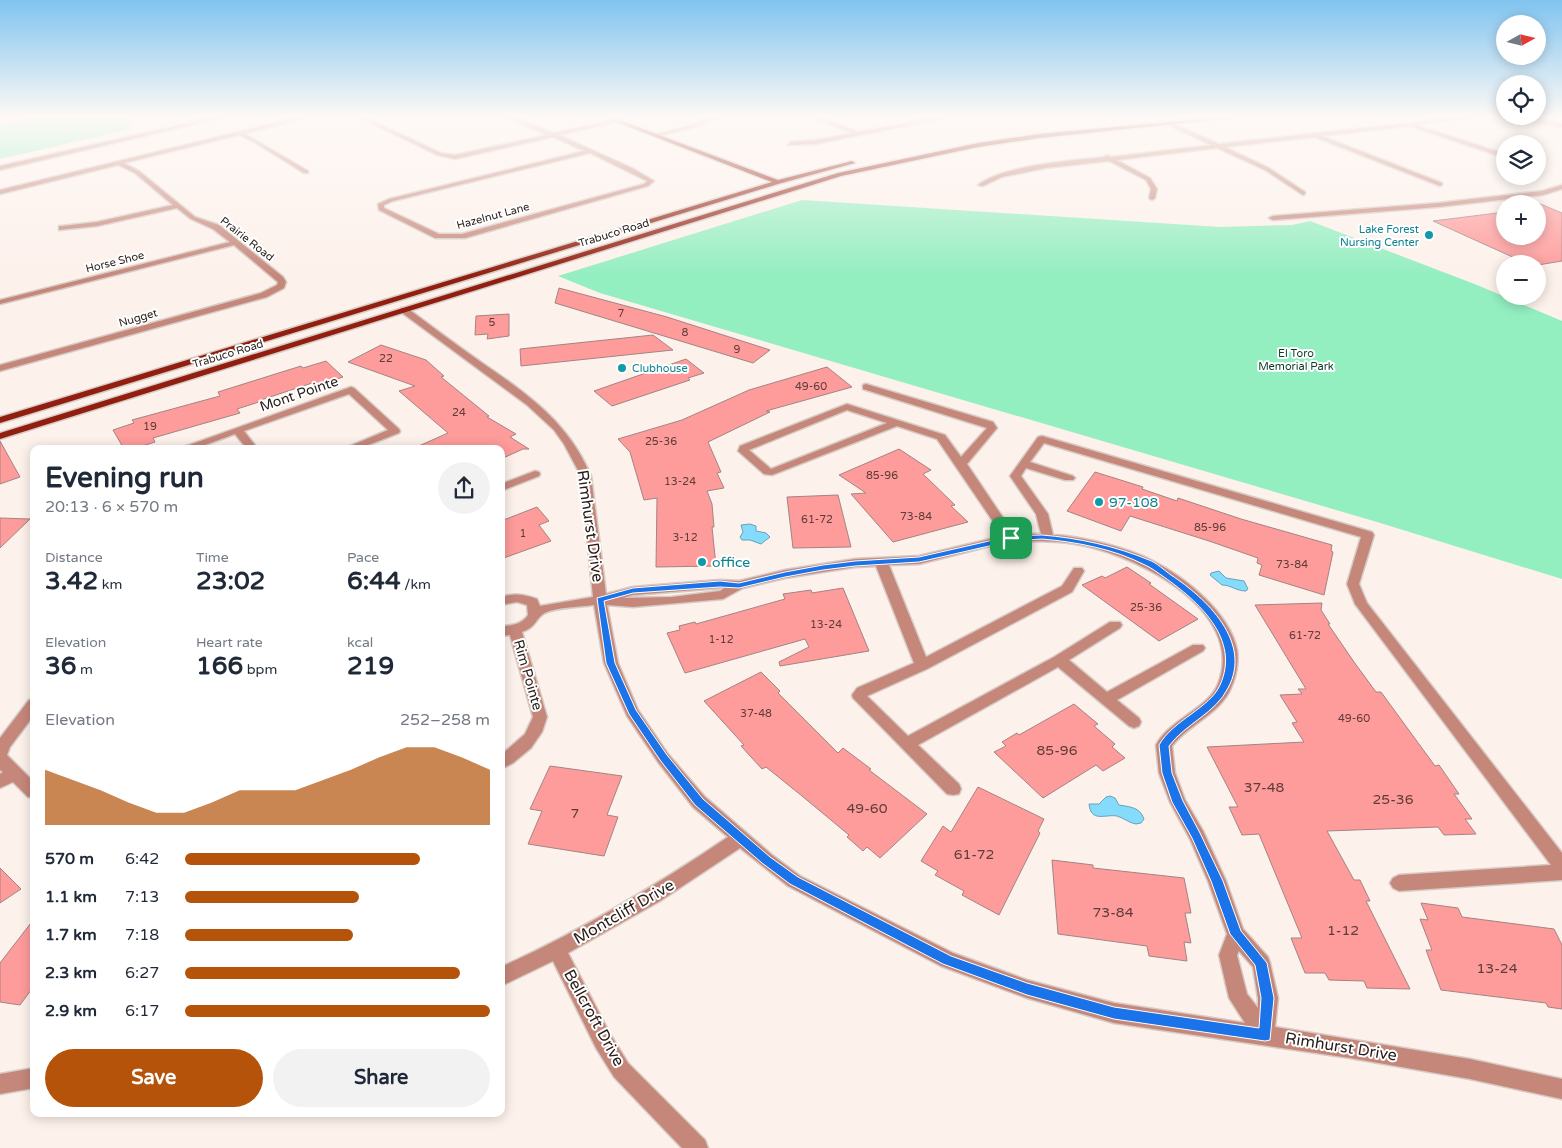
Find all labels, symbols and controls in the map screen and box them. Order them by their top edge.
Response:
north arrow [1496,15,1546,65]
map controls [1496,15,1546,305]
button: locate [1496,75,1546,125]
button: layers [1496,135,1546,185]
button: + [1496,195,1546,245]
street label: Hazelnut Lane [455,200,531,232]
street label: Prairie Road [218,214,276,264]
street label: Trabuco Road [577,216,651,250]
place label: Lake Forest Nursing Center [1340,223,1420,249]
marker: Lake Forest Nursing Center [1423,229,1435,241]
street label: Horse Shoe [84,248,146,276]
button: − [1496,255,1546,305]
street label: Nugget [117,306,159,330]
house number: 7 [618,307,625,320]
house number: 5 [489,316,496,329]
house number: 8 [682,326,689,339]
street label: Trabuco Road [191,337,265,371]
house number: 9 [734,343,741,356]
park label: El Toro Memorial Park [1258,347,1334,373]
house number: 22 [379,352,393,365]
marker: Clubhouse [616,362,628,374]
place label: Clubhouse [632,362,688,375]
street label: Mont Pointe [257,373,341,415]
house number: 49-60 [795,380,827,393]
house number: 24 [452,406,466,419]
house number: 19 [143,420,157,433]
house number: 25-36 [645,435,677,448]
text: Evening run [45,461,204,495]
button: share [438,462,490,514]
street label: Rimhurst Drive [572,469,608,583]
house number: 85-96 [866,469,898,482]
house number: 13-24 [664,475,696,488]
place label: 97-108 [1109,494,1159,511]
marker: 97-108 [1093,496,1105,508]
text: 20:13 · 6 × 570 m [45,497,178,517]
house number: 73-84 [900,510,932,523]
house number: 61-72 [801,513,833,526]
pin [990,517,1032,559]
house number: 85-96 [1194,521,1226,534]
icon: arrive [997,524,1025,552]
house number: 1 [520,527,526,540]
house number: 3-12 [672,531,698,544]
text: Distance [45,549,103,566]
text: Time [196,549,229,566]
text: Pace [347,549,379,566]
place label: office [712,554,750,571]
marker: office [696,556,708,568]
house number: 73-84 [1276,558,1308,571]
text: 3.42 [45,566,98,596]
text: 23:02 [196,566,265,596]
text: 6:44 [347,566,401,596]
text: km [98,576,122,593]
text: /km [401,576,431,593]
house number: 25-36 [1130,601,1162,614]
house number: 13-24 [810,618,842,631]
house number: 61-72 [1289,629,1321,642]
house number: 1-12 [708,633,734,646]
text: Elevation [45,634,106,651]
text: Heart rate [196,634,263,651]
text: kcal [347,634,373,651]
street label: Rim Pointe [510,638,546,712]
text: 36 [45,651,76,681]
text: 166 [196,651,243,681]
text: 219 [347,651,394,681]
text: m [76,661,93,678]
text: bpm [243,661,277,678]
house number: 37-48 [740,707,772,720]
text: Elevation [45,710,115,730]
text: 252–258 m [400,710,490,730]
house number: 49-60 [1338,712,1370,725]
house number: 85-96 [1037,742,1078,759]
house number: 37-48 [1244,779,1285,796]
house number: 25-36 [1373,791,1414,808]
house number: 49-60 [847,800,888,817]
house number: 7 [571,805,579,822]
house number: 61-72 [954,846,994,863]
text: 570 m [45,849,94,869]
text: 6:42 [125,849,159,869]
street label: Montcliff Drive [570,875,678,949]
text: 1.1 km [45,887,97,907]
text: 7:13 [125,887,159,907]
house number: 73-84 [1093,904,1134,921]
house number: 1-12 [1327,922,1359,939]
text: 1.7 km [45,925,97,945]
text: 7:18 [125,925,159,945]
house number: 13-24 [1477,960,1518,977]
text: 2.3 km [45,963,97,983]
text: 6:27 [125,963,159,983]
street label: Bellcroft Drive [559,966,629,1070]
text: 2.9 km [45,1001,97,1021]
text: 6:17 [125,1001,159,1021]
street label: Rimhurst Drive [1284,1028,1398,1066]
button: Save [45,1049,263,1107]
button: Share [273,1049,490,1107]

